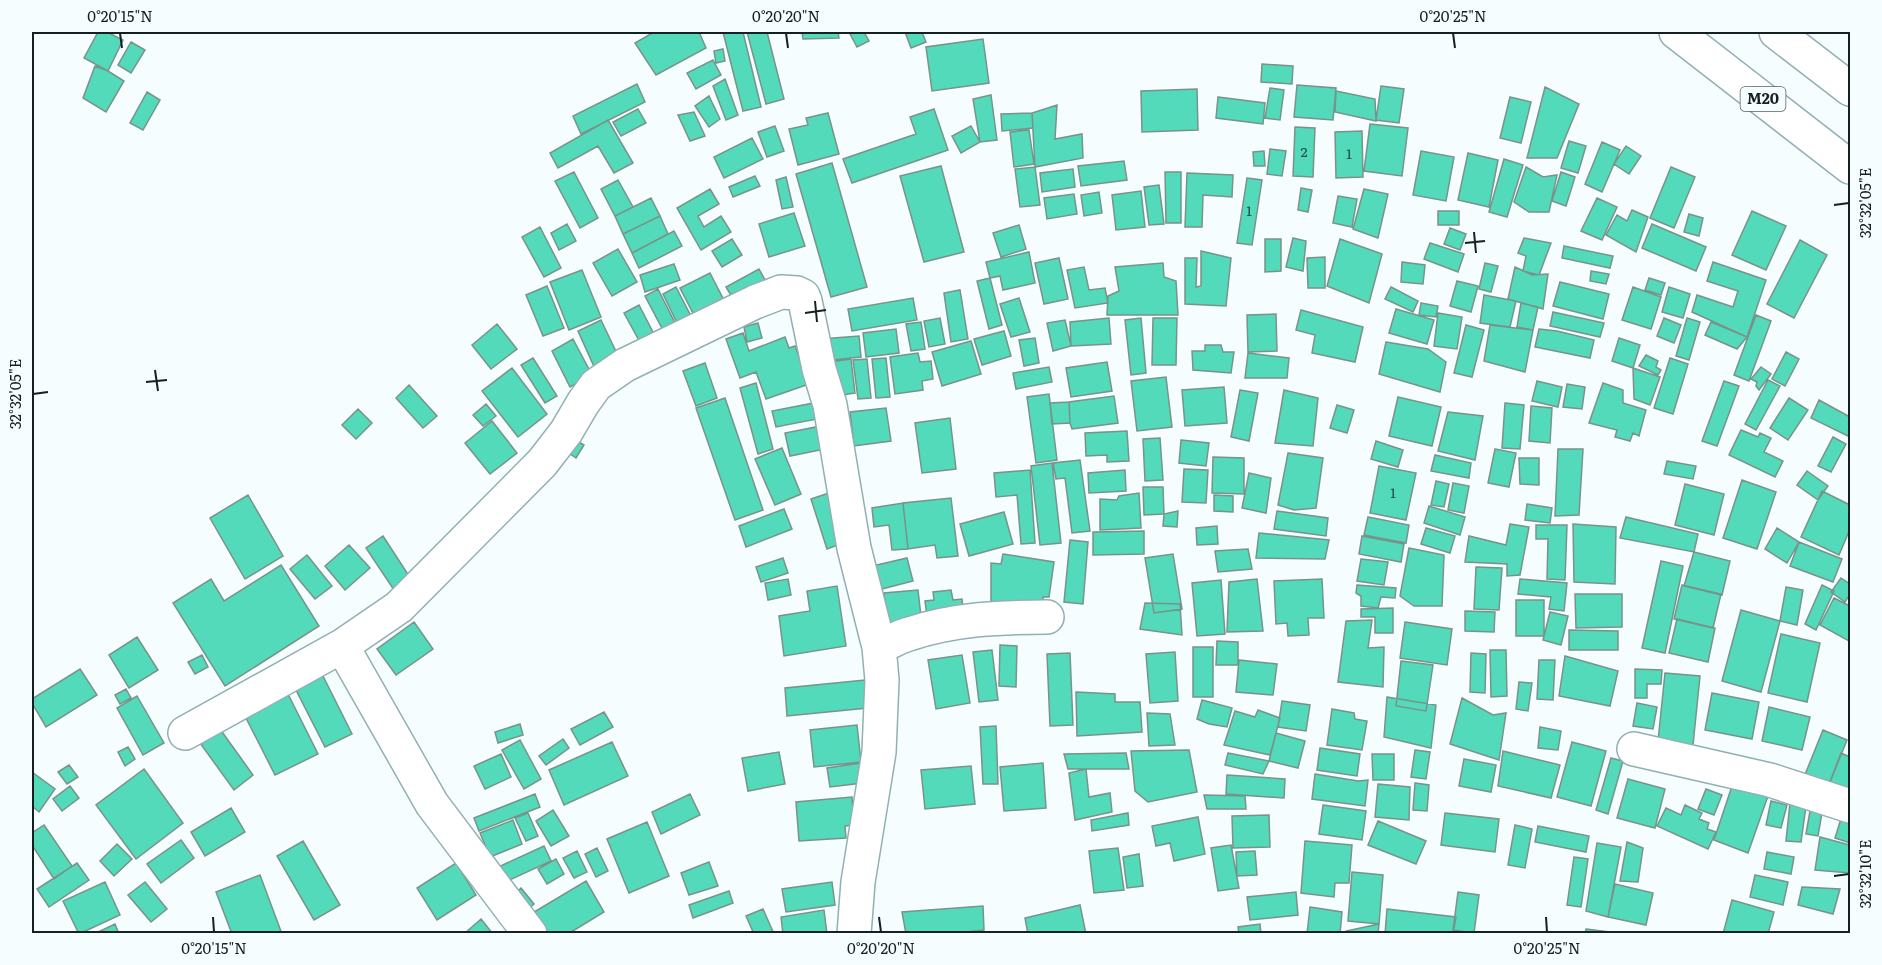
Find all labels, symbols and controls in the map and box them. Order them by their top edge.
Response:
text: 0°20'15"N [87,4,153,27]
text: 0°20'20"N [752,4,820,27]
text: 0°20'25"N [1420,4,1486,27]
road number: M20 [1740,87,1786,111]
house number: 2 [1300,141,1308,161]
house number: 1 [1346,143,1352,163]
text: 32°32'05"E [1853,168,1876,238]
house number: 1 [1246,200,1252,220]
text: 32°32'05"E [3,359,26,429]
house number: 1 [1390,482,1396,502]
text: 32°32'10"E [1853,839,1876,909]
text: 0°20'15"N [181,936,247,959]
text: 0°20'20"N [847,936,915,959]
text: 0°20'25"N [1514,936,1580,959]

